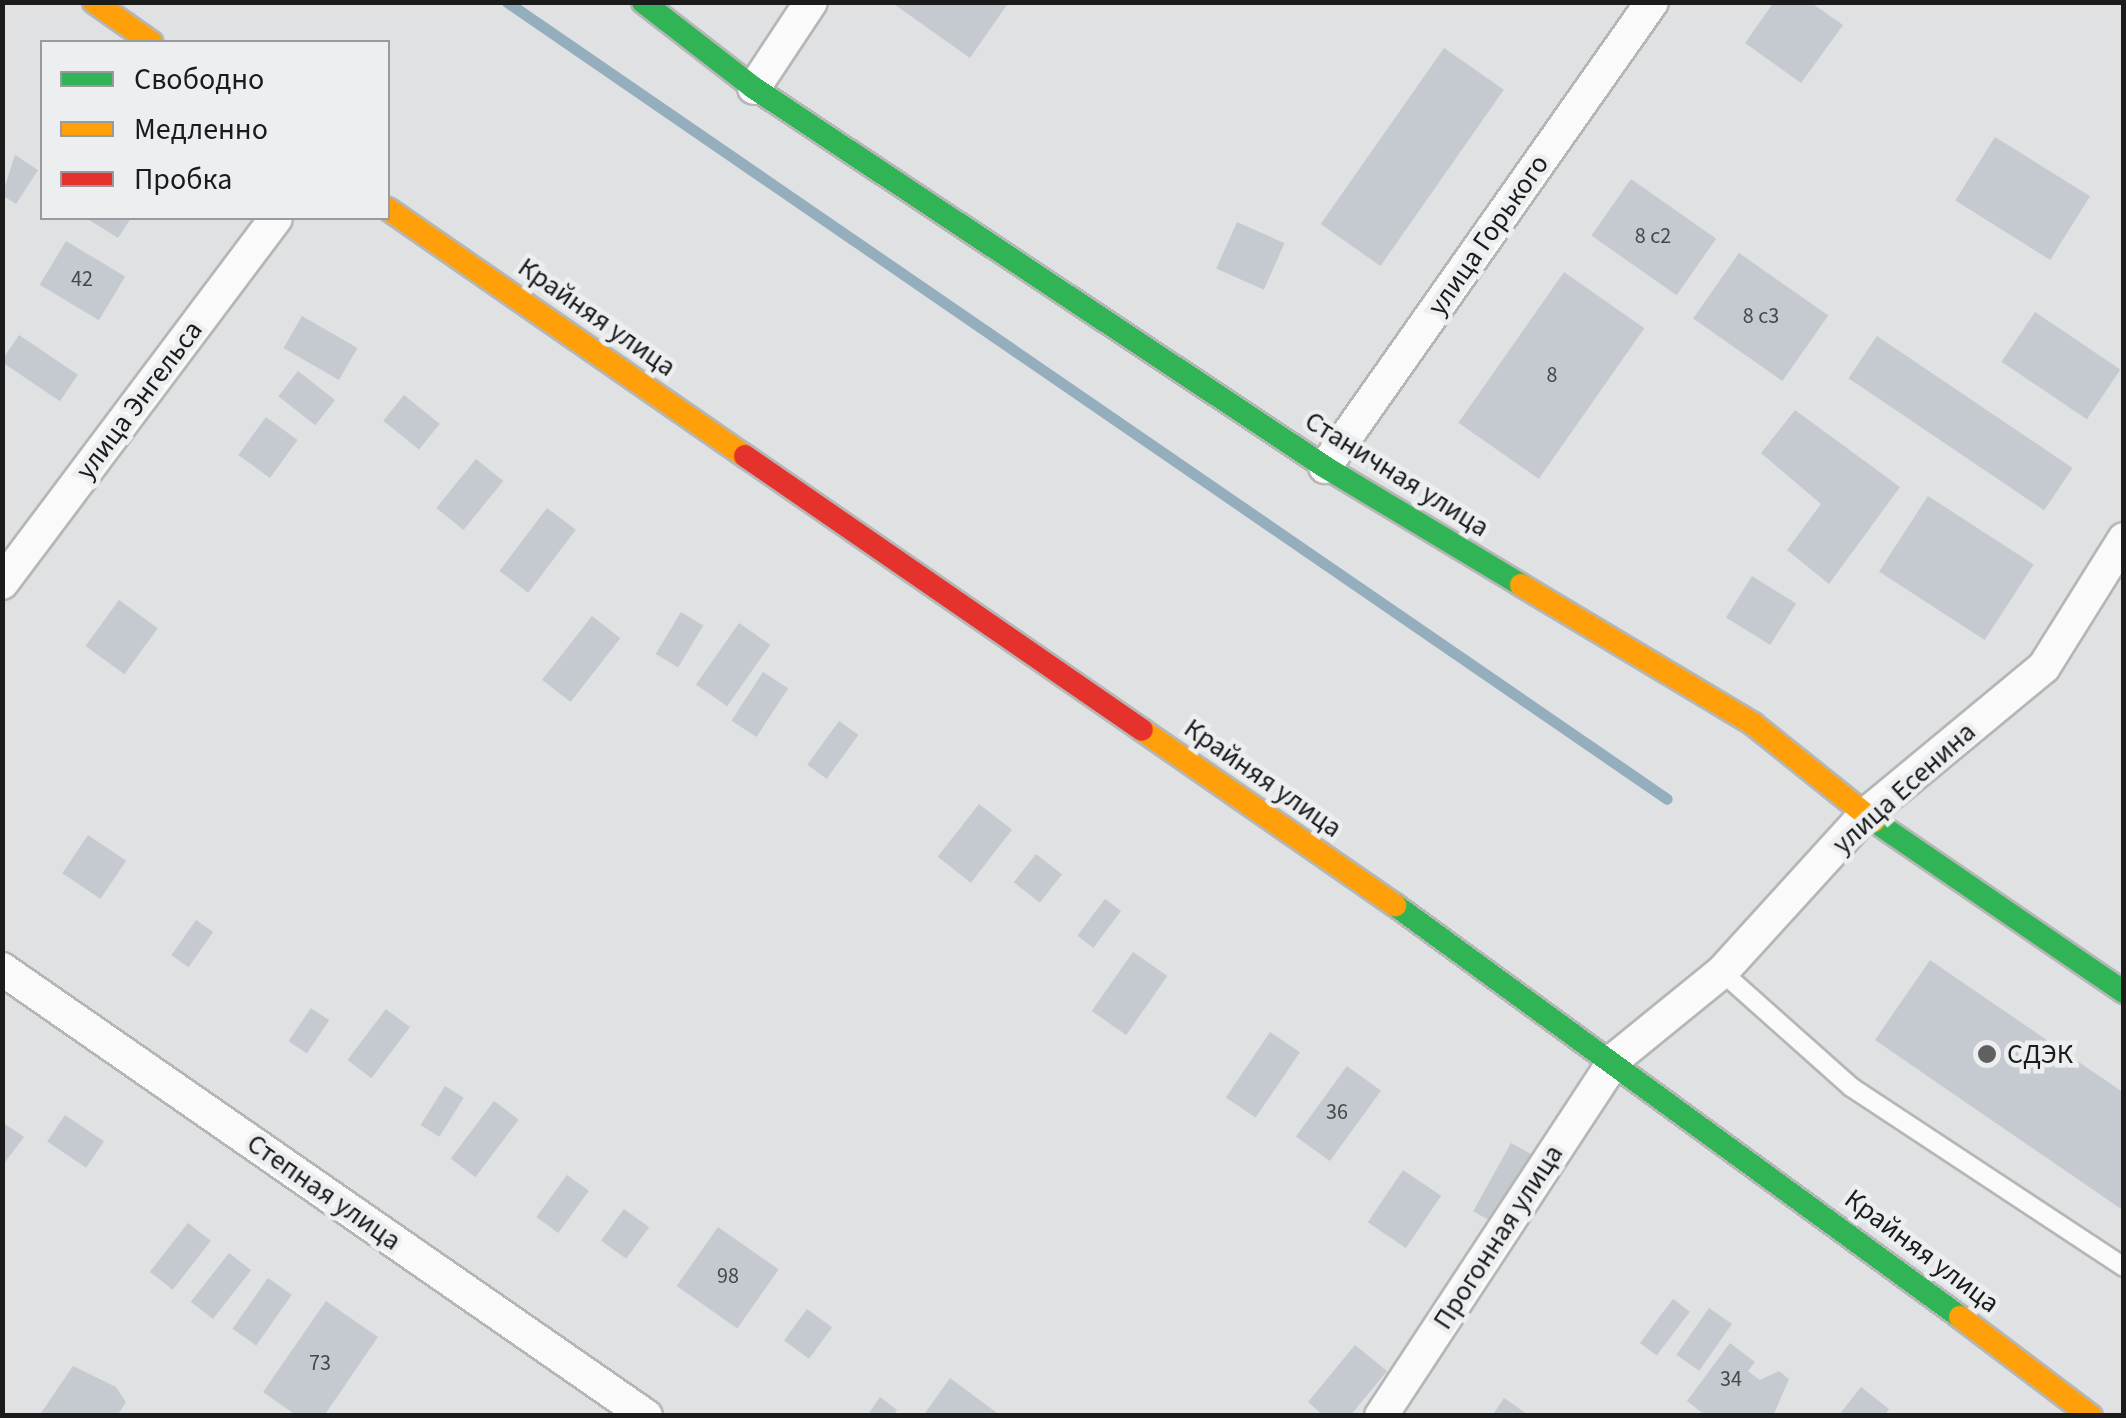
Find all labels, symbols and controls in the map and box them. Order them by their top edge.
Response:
legend [40,40,390,220]
text: Свободно [134,58,264,101]
text: Медленно [134,108,268,151]
street label: улица Горького [1420,148,1556,322]
text: Пробка [134,158,232,201]
house number: 8 с2 [1635,224,1671,250]
street label: Крайняя улица [512,250,682,384]
house number: 42 [71,267,93,293]
house number: 8 с3 [1743,304,1779,330]
street label: улица Энгельса [68,314,210,486]
house number: 8 [1547,363,1557,389]
street label: Станичная улица [1299,404,1495,544]
street label: Крайняя улица [1178,711,1348,845]
street label: улица Есенина [1826,715,1982,861]
place label: СДЭК [2007,1037,2073,1071]
marker: СДЭК [1976,1043,1998,1065]
house number: 36 [1326,1100,1348,1126]
street label: Степная улица [240,1127,408,1257]
street label: Прогонная улица [1426,1138,1570,1336]
street label: Крайняя улица [1838,1182,2006,1320]
house number: 98 [717,1264,739,1290]
house number: 73 [309,1351,331,1377]
house number: 34 [1720,1367,1742,1393]

